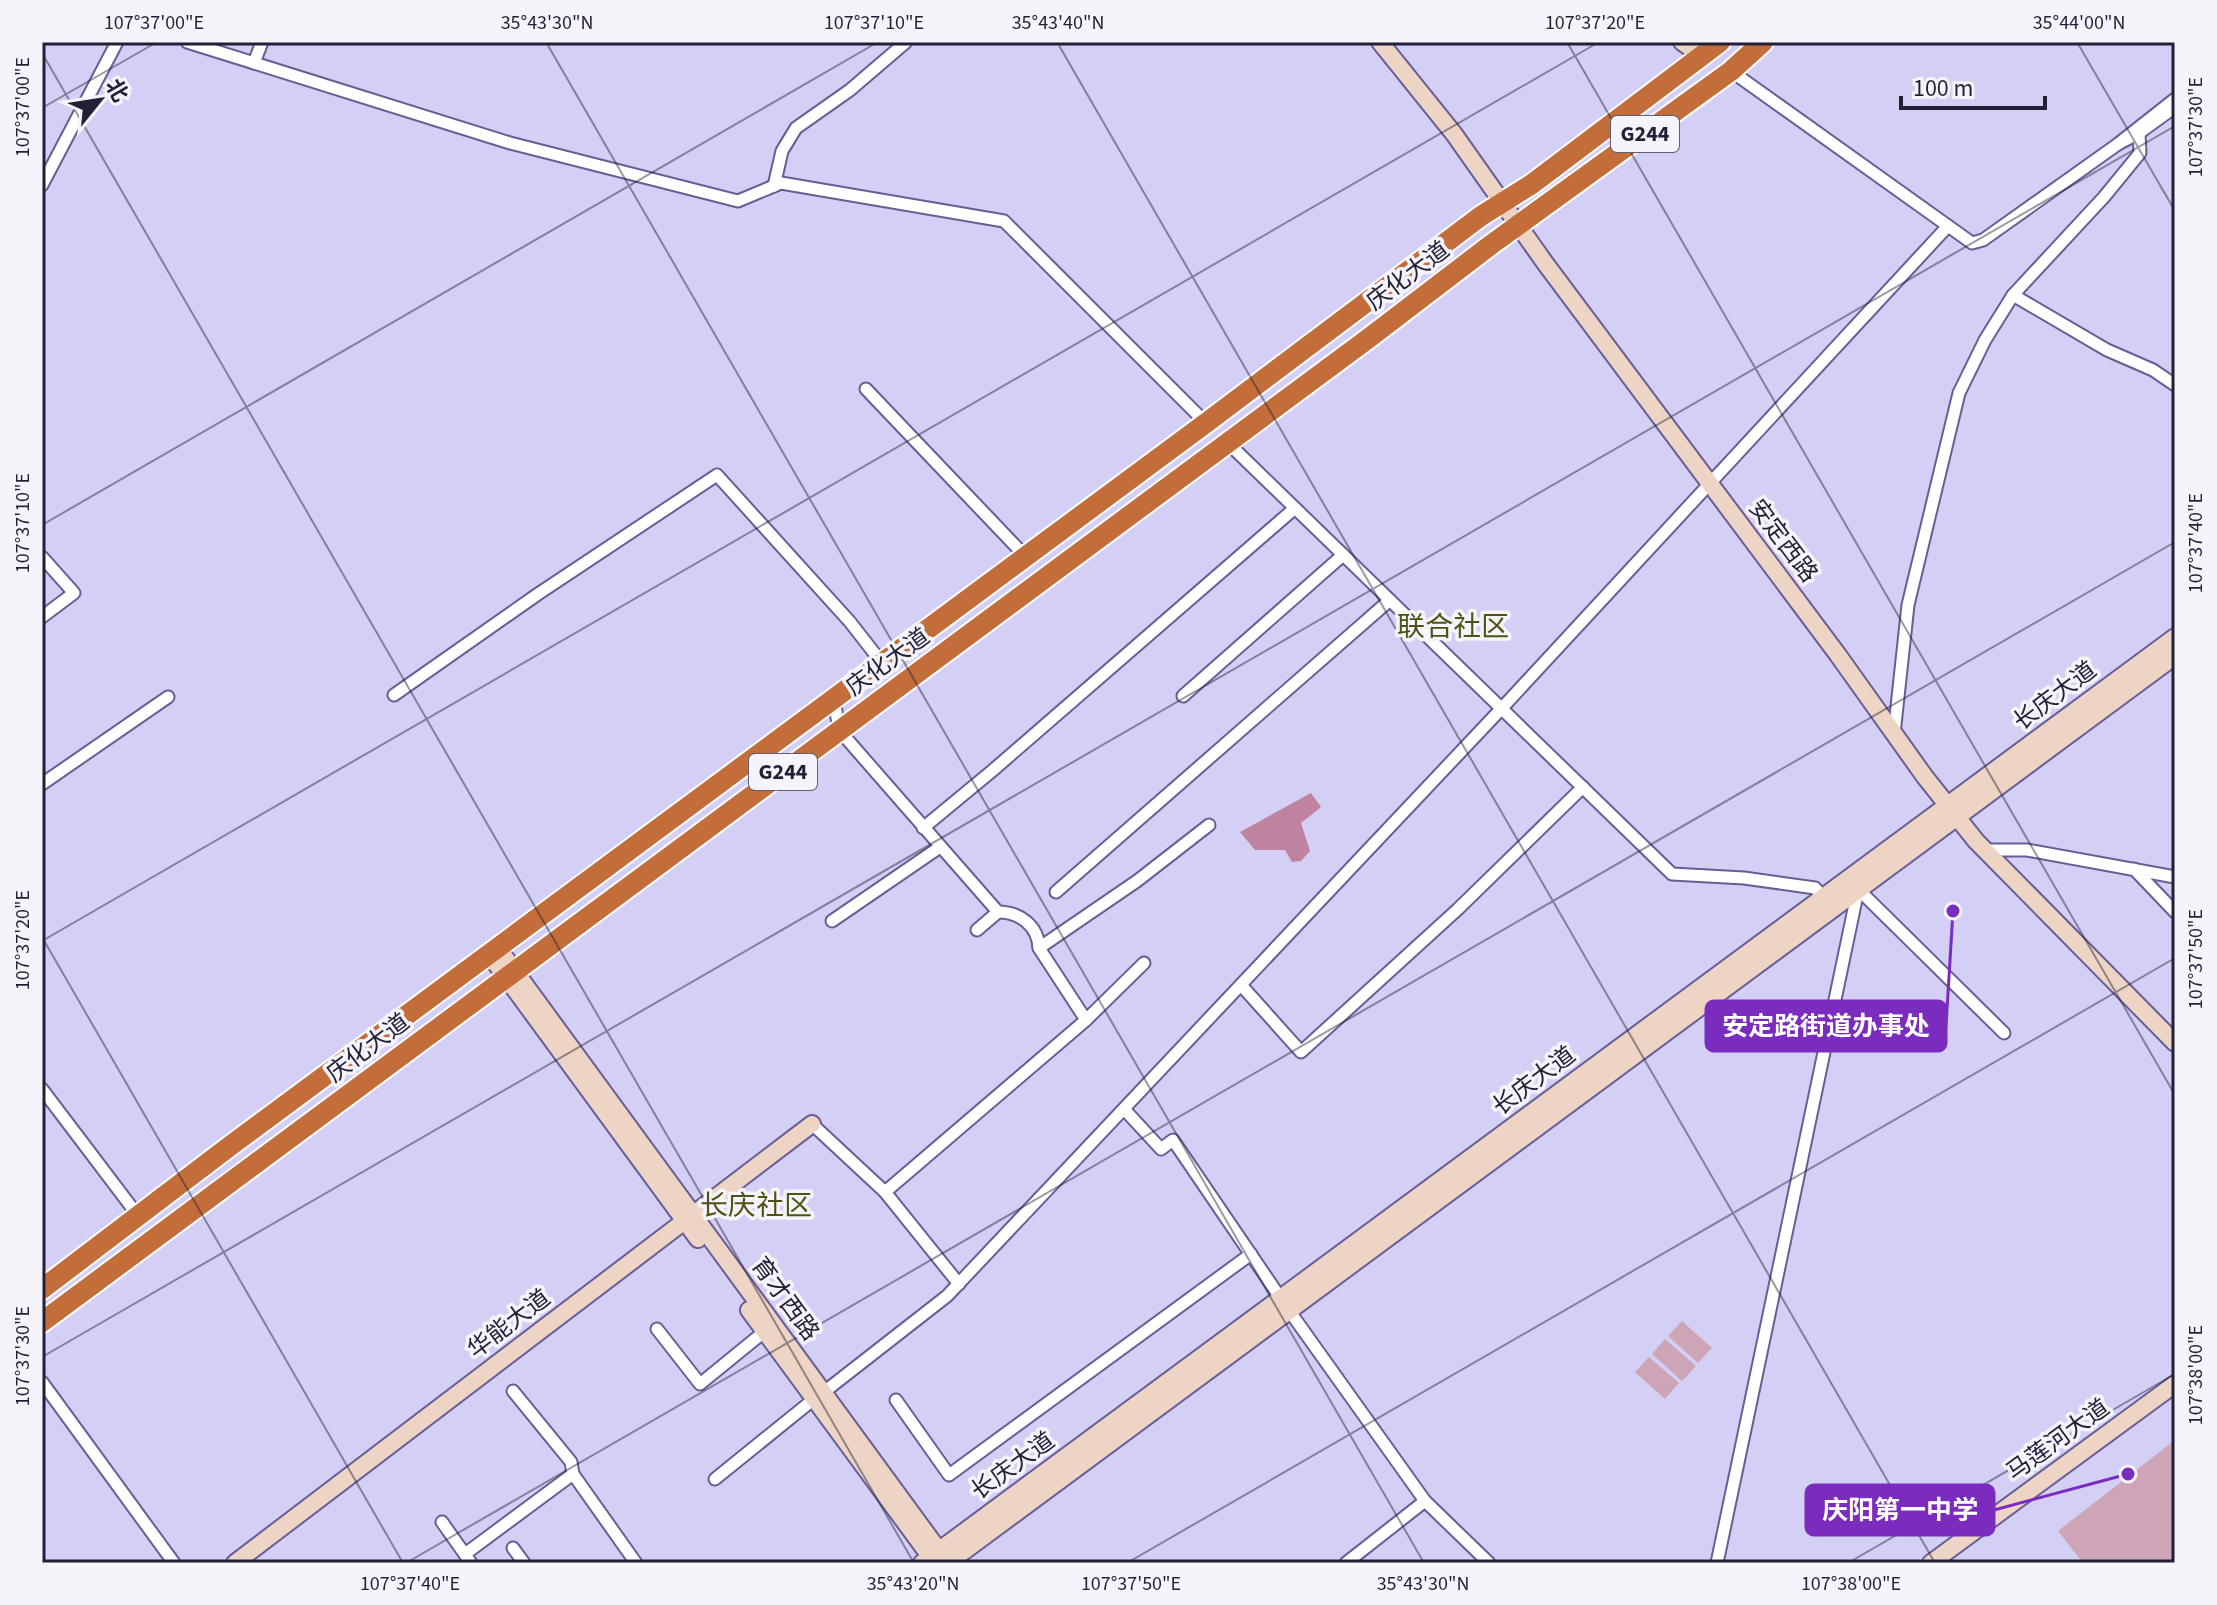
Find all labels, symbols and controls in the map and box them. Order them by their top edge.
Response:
text: 107°37'00"E [104,9,204,37]
text: 35°43'30"N [501,9,593,37]
text: 107°37'10"E [824,9,924,37]
text: 35°43'40"N [1012,9,1104,37]
text: 107°37'20"E [1545,9,1645,37]
text: 35°44'00"N [2033,9,2125,37]
text: 107°37'00"E [9,57,37,157]
north arrow [60,60,140,140]
scale bar [1901,60,2045,110]
text: 100 m [1913,71,1973,106]
text: 北 [97,73,136,108]
text: 107°37'30"E [2182,77,2210,177]
road number: G244 [1611,116,1679,152]
street label: 庆化大道 [1359,233,1457,319]
text: 107°37'10"E [9,473,37,573]
street label: 安定西路 [1740,492,1826,590]
text: 107°37'40"E [2182,493,2210,593]
district label: 联合社区 [1397,607,1509,647]
street label: 庆化大道 [839,620,937,704]
street label: 长庆大道 [2006,653,2104,739]
road number: G244 [749,754,817,790]
text: 107°37'20"E [9,890,37,990]
text: 107°37'50"E [2182,909,2210,1009]
callout: 安定路街道办事处 [1706,1001,1946,1051]
street label: 庆化大道 [319,1005,417,1091]
text: 安定路街道办事处 [1722,1008,1930,1045]
street label: 长庆大道 [1485,1038,1583,1124]
district label: 长庆社区 [700,1186,812,1226]
street label: 育才西路 [743,1250,827,1348]
street label: 华能大道 [460,1281,558,1367]
text: 107°37'30"E [9,1306,37,1406]
text: 107°38'00"E [2182,1325,2210,1425]
street label: 马莲河大道 [1999,1391,2117,1489]
street label: 长庆大道 [964,1424,1062,1508]
callout: 庆阳第一中学 [1806,1485,1994,1535]
text: 庆阳第一中学 [1822,1492,1978,1529]
text: 107°37'40"E [360,1570,460,1598]
text: 35°43'20"N [867,1570,959,1598]
text: 107°37'50"E [1081,1570,1181,1598]
text: 35°43'30"N [1377,1570,1469,1598]
text: 107°38'00"E [1801,1570,1901,1598]

